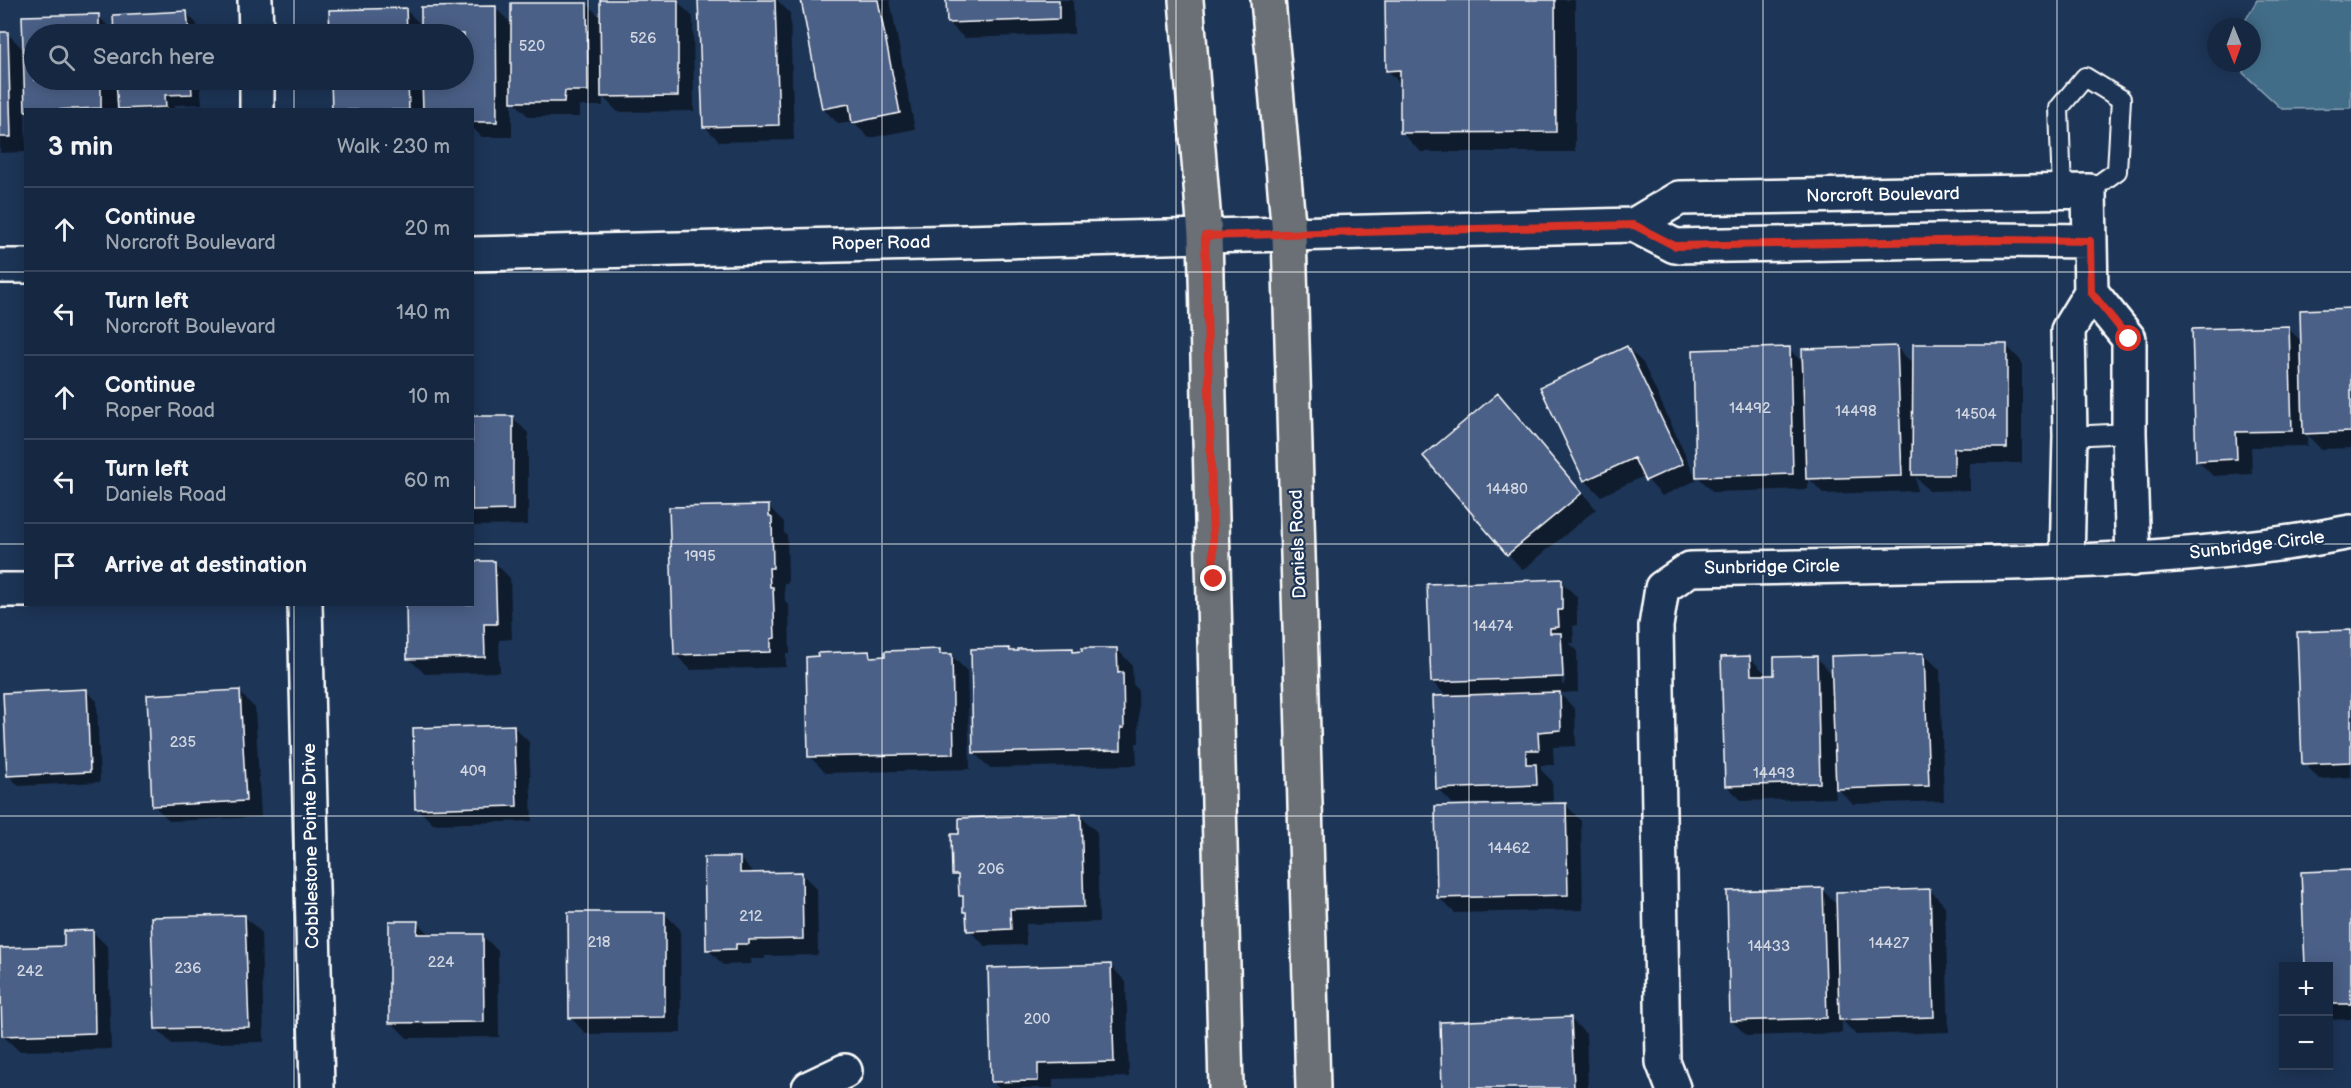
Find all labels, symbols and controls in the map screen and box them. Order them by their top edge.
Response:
north arrow [2207,18,2261,72]
search box [24,24,474,90]
house number: 526 [630,29,656,48]
house number: 520 [519,37,545,56]
icon: search [45,41,78,74]
text: Search here [93,44,215,71]
text: 3 min [48,132,113,163]
text: Walk · 230 m [337,135,450,159]
street label: Norcroft Boulevard [1806,183,1960,207]
text: Continue [105,204,195,231]
icon: ahead [48,213,81,246]
text: 20 m [405,217,450,241]
text: Norcroft Boulevard [105,231,276,255]
street label: Roper Road [831,232,931,254]
text: Turn left [105,288,189,315]
icon: left [48,297,81,330]
text: 140 m [396,301,450,325]
text: Norcroft Boulevard [105,315,276,339]
route start [2115,325,2141,351]
text: Continue [105,372,195,399]
icon: ahead [48,381,81,414]
text: 10 m [409,385,450,409]
text: Roper Road [105,399,215,423]
house number: 14492 [1729,399,1771,418]
house number: 14498 [1835,402,1877,421]
house number: 14504 [1955,405,1997,424]
text: Turn left [105,456,189,483]
icon: left [48,465,81,498]
text: 60 m [404,469,450,493]
house number: 14480 [1486,480,1528,499]
text: Daniels Road [105,483,227,507]
street label: Daniels Road [1286,489,1310,599]
street label: Sunbridge Circle [2188,526,2326,564]
house number: 1995 [684,547,716,566]
icon: arrive [48,549,81,582]
text: Arrive at destination [105,552,307,579]
street label: Sunbridge Circle [1704,555,1840,579]
route end [1200,565,1226,591]
house number: 14474 [1473,617,1513,636]
house number: 235 [170,733,196,752]
street label: Cobblestone Pointe Drive [299,743,323,949]
house number: 409 [460,762,486,781]
house number: 14493 [1753,764,1795,783]
house number: 14462 [1488,839,1530,858]
house number: 206 [978,860,1004,879]
house number: 212 [739,907,763,926]
house number: 218 [587,933,611,952]
house number: 14427 [1869,934,1910,953]
house number: 14433 [1748,937,1790,956]
house number: 224 [428,953,454,972]
house number: 236 [175,959,201,978]
house number: 242 [17,962,43,981]
map controls [2279,962,2333,1070]
button: + [2279,962,2333,1016]
house number: 200 [1024,1010,1050,1029]
button: − [2279,1016,2333,1070]

